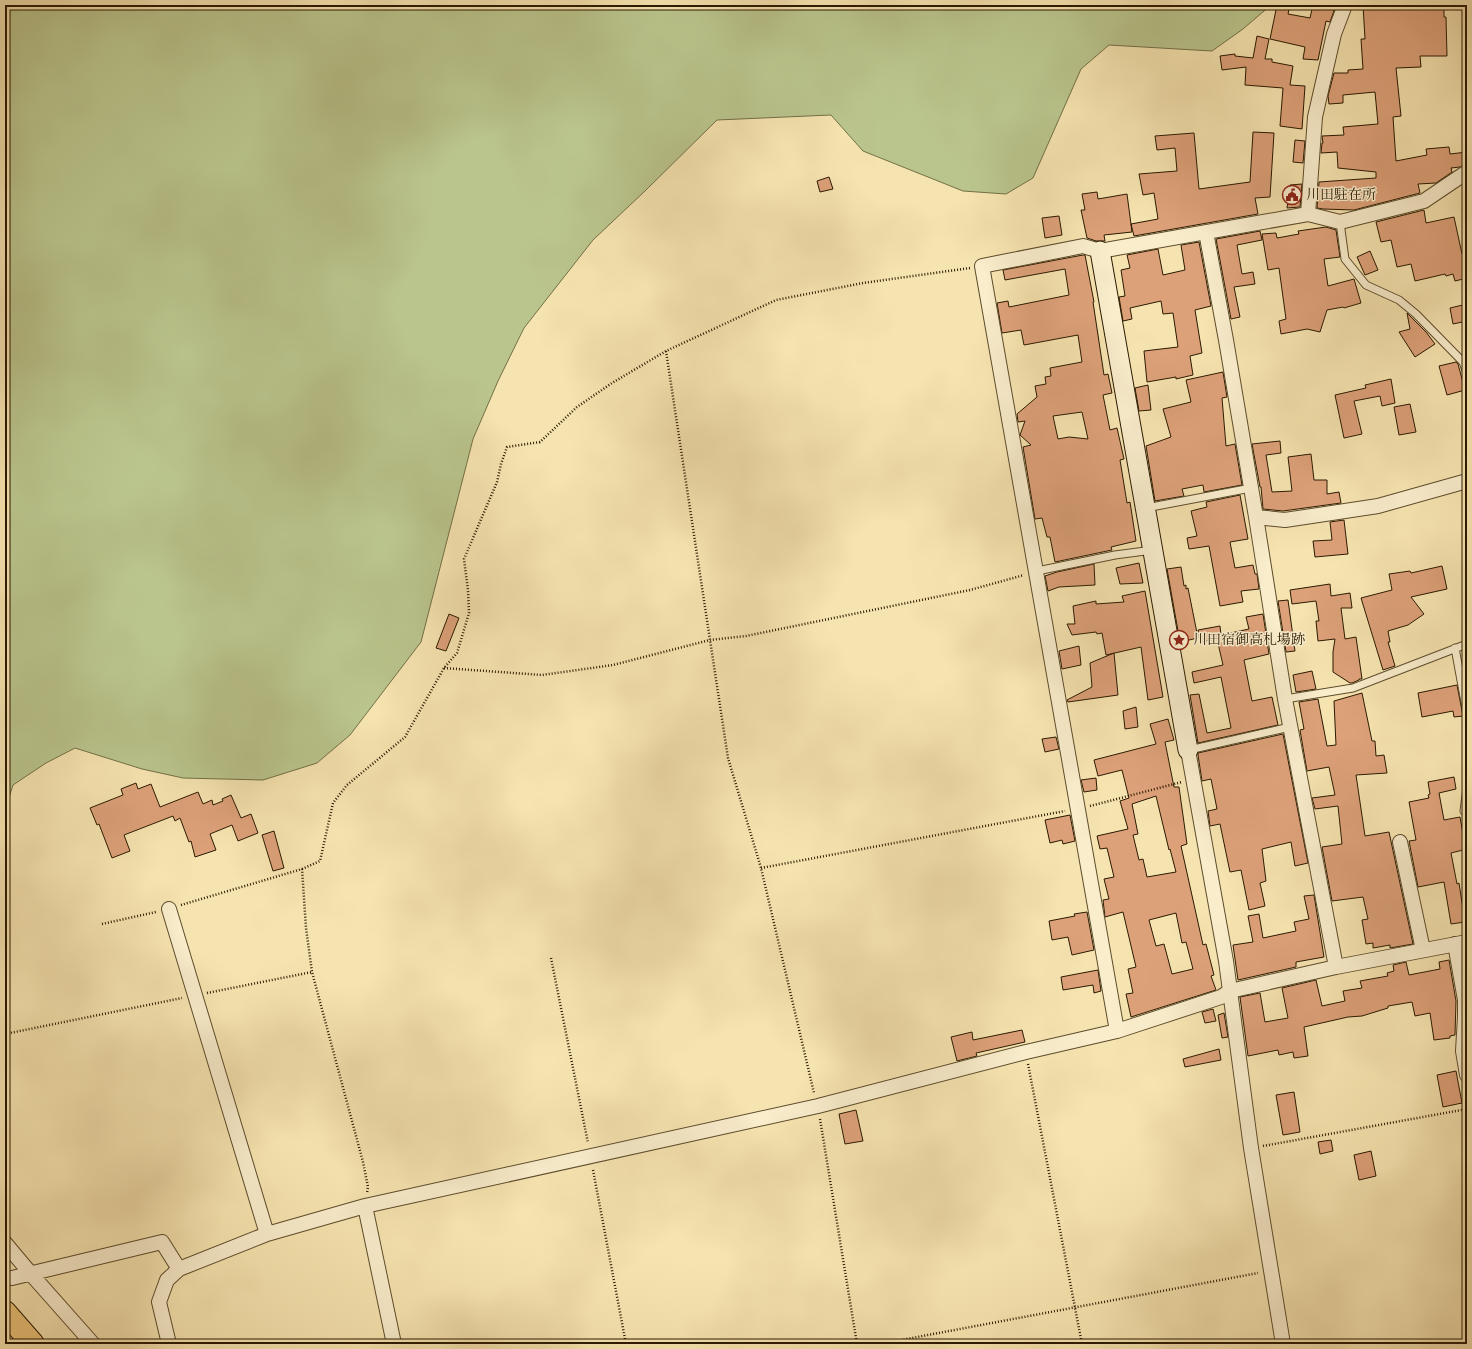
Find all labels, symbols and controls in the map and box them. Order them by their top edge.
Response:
public building icon: 川田駐在所 [1281,184,1303,206]
place label: 川田駐在所 [1306,186,1376,204]
place icon: 川田宿御高札場跡 [1168,629,1190,651]
place label: 川田宿御高札場跡 [1193,631,1305,649]

